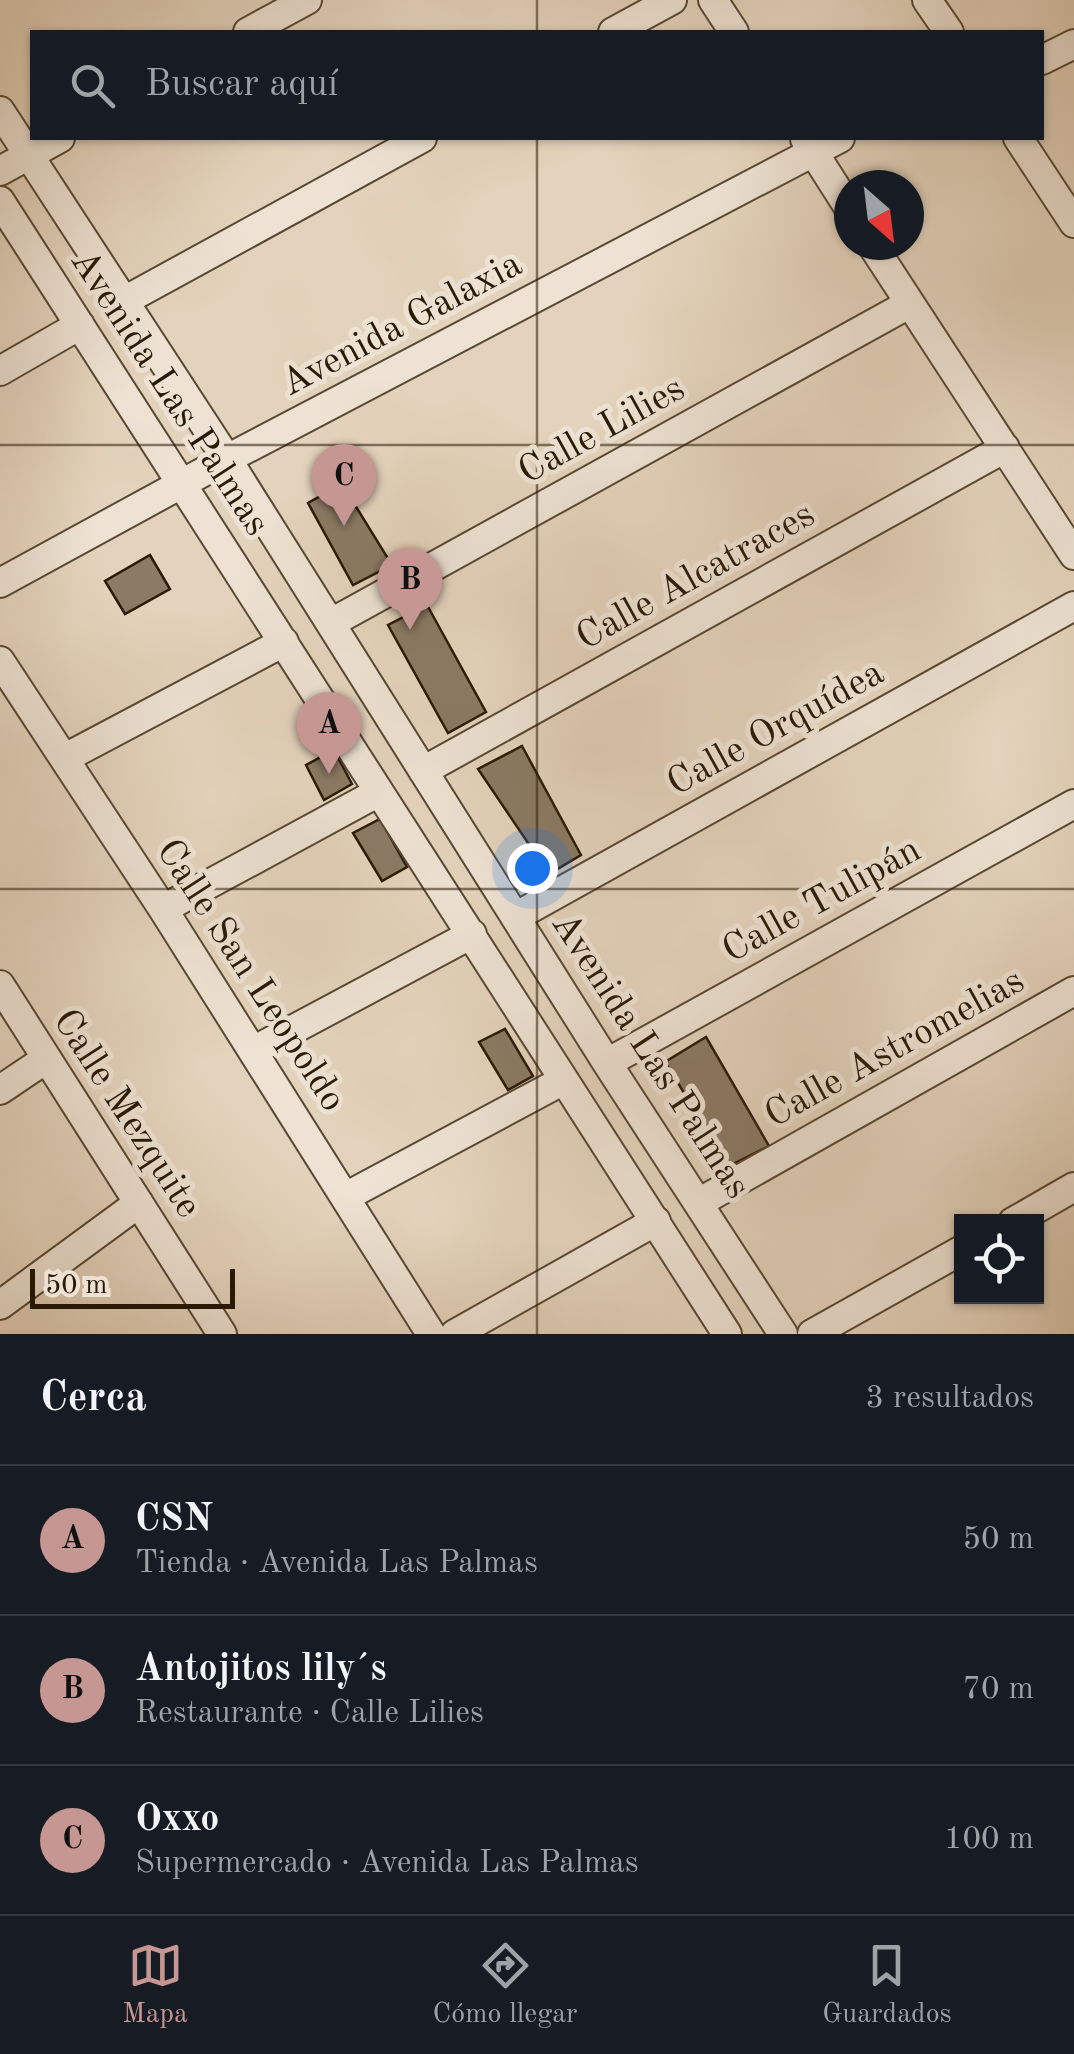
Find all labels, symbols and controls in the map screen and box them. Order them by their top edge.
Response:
search box [30,30,1044,140]
icon: search [65,58,120,113]
text: Buscar aquí [145,66,338,104]
north arrow [834,170,924,260]
street label: Avenida Las Palmas [63,243,275,543]
street label: Avenida Galaxia [275,246,529,404]
street label: Calle Lilies [513,370,691,492]
pin: C [312,444,376,526]
street label: Calle Alcatraces [571,496,821,658]
pin: B [378,548,442,630]
street label: Calle Orquídea [661,654,891,804]
pin: A [296,692,362,774]
street label: Calle Tulipán [717,831,927,971]
street label: Calle San Leopoldo [148,833,352,1119]
your location [507,843,558,894]
street label: Avenida Las Palmas [544,906,756,1206]
street label: Calle Astromelias [759,962,1031,1136]
street label: Calle Mezquite [45,1003,207,1225]
map controls [954,1214,1044,1304]
button: locate [954,1214,1044,1304]
scale bar [30,1264,235,1308]
text: 50 m [45,1272,108,1300]
text: Cerca [40,1378,147,1420]
text: 3 resultados [866,1383,1034,1415]
text: CSN [135,1501,213,1539]
text: A [60,1524,85,1556]
text: 50 m [963,1524,1034,1556]
text: Tienda · Avenida Las Palmas [135,1548,538,1580]
text: Antojitos lily´s [135,1651,387,1689]
text: B [61,1674,84,1706]
text: 70 m [963,1674,1034,1706]
text: Restaurante · Calle Lilies [135,1698,484,1730]
text: Oxxo [135,1801,220,1839]
text: C [62,1824,83,1856]
text: 100 m [944,1824,1034,1856]
text: Supermercado · Avenida Las Palmas [135,1848,639,1880]
tab: Mapa [122,1938,188,2033]
tab: Cómo llegar [433,1938,578,2033]
tab: Guardados [822,1938,952,2033]

